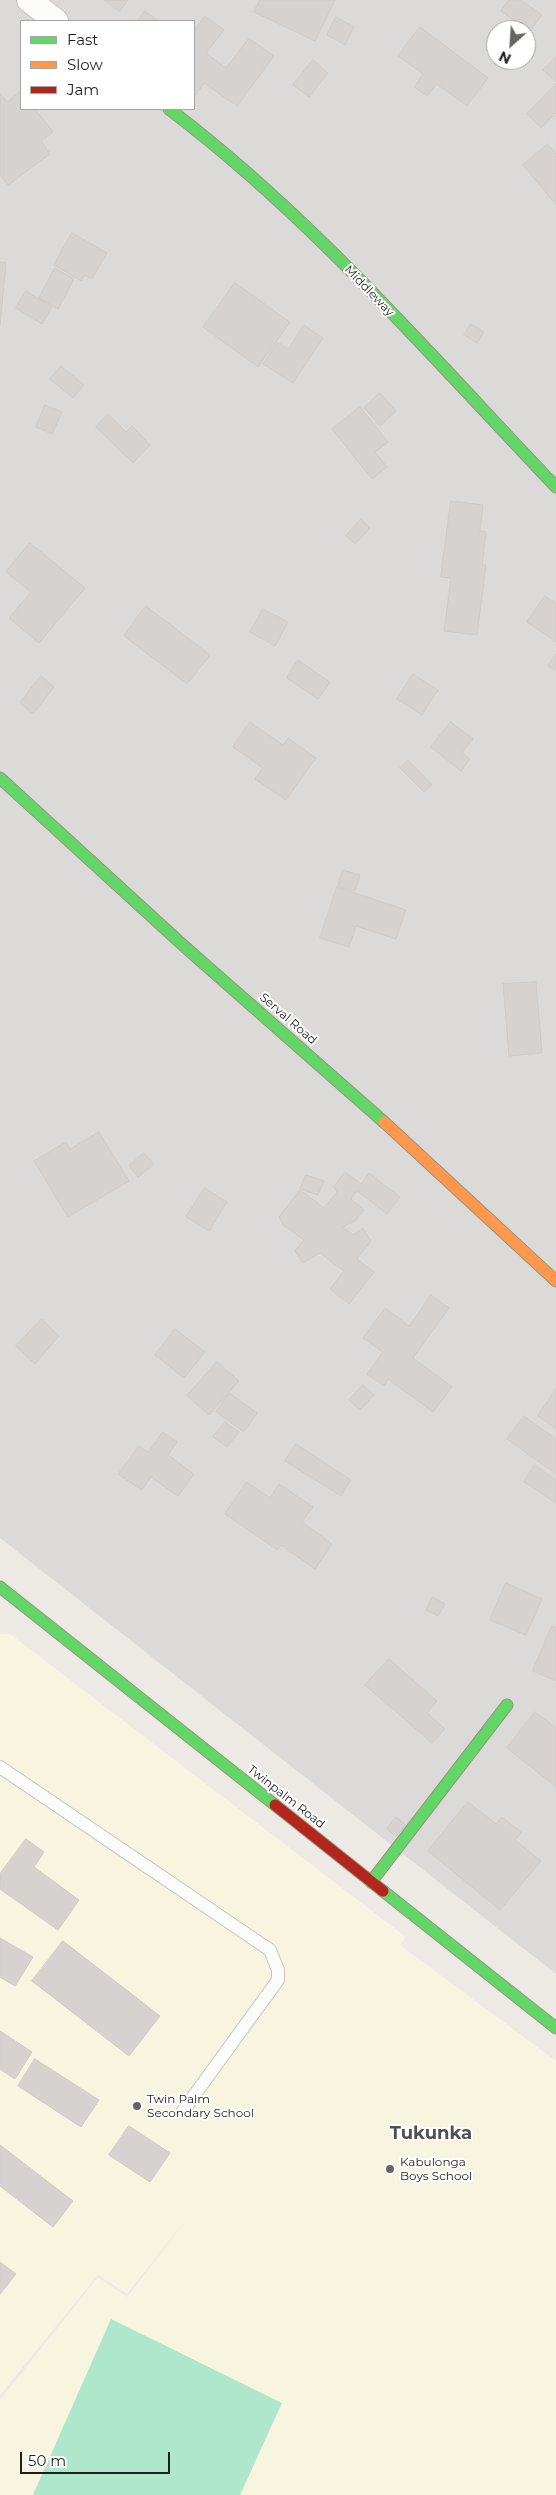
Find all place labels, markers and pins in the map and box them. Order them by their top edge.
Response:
place label: Twin Palm Secondary School [147,2092,254,2120]
marker: Twin Palm Secondary School [131,2100,143,2112]
place label: Kabulonga Boys School [400,2155,472,2183]
marker: Kabulonga Boys School [384,2163,396,2175]

